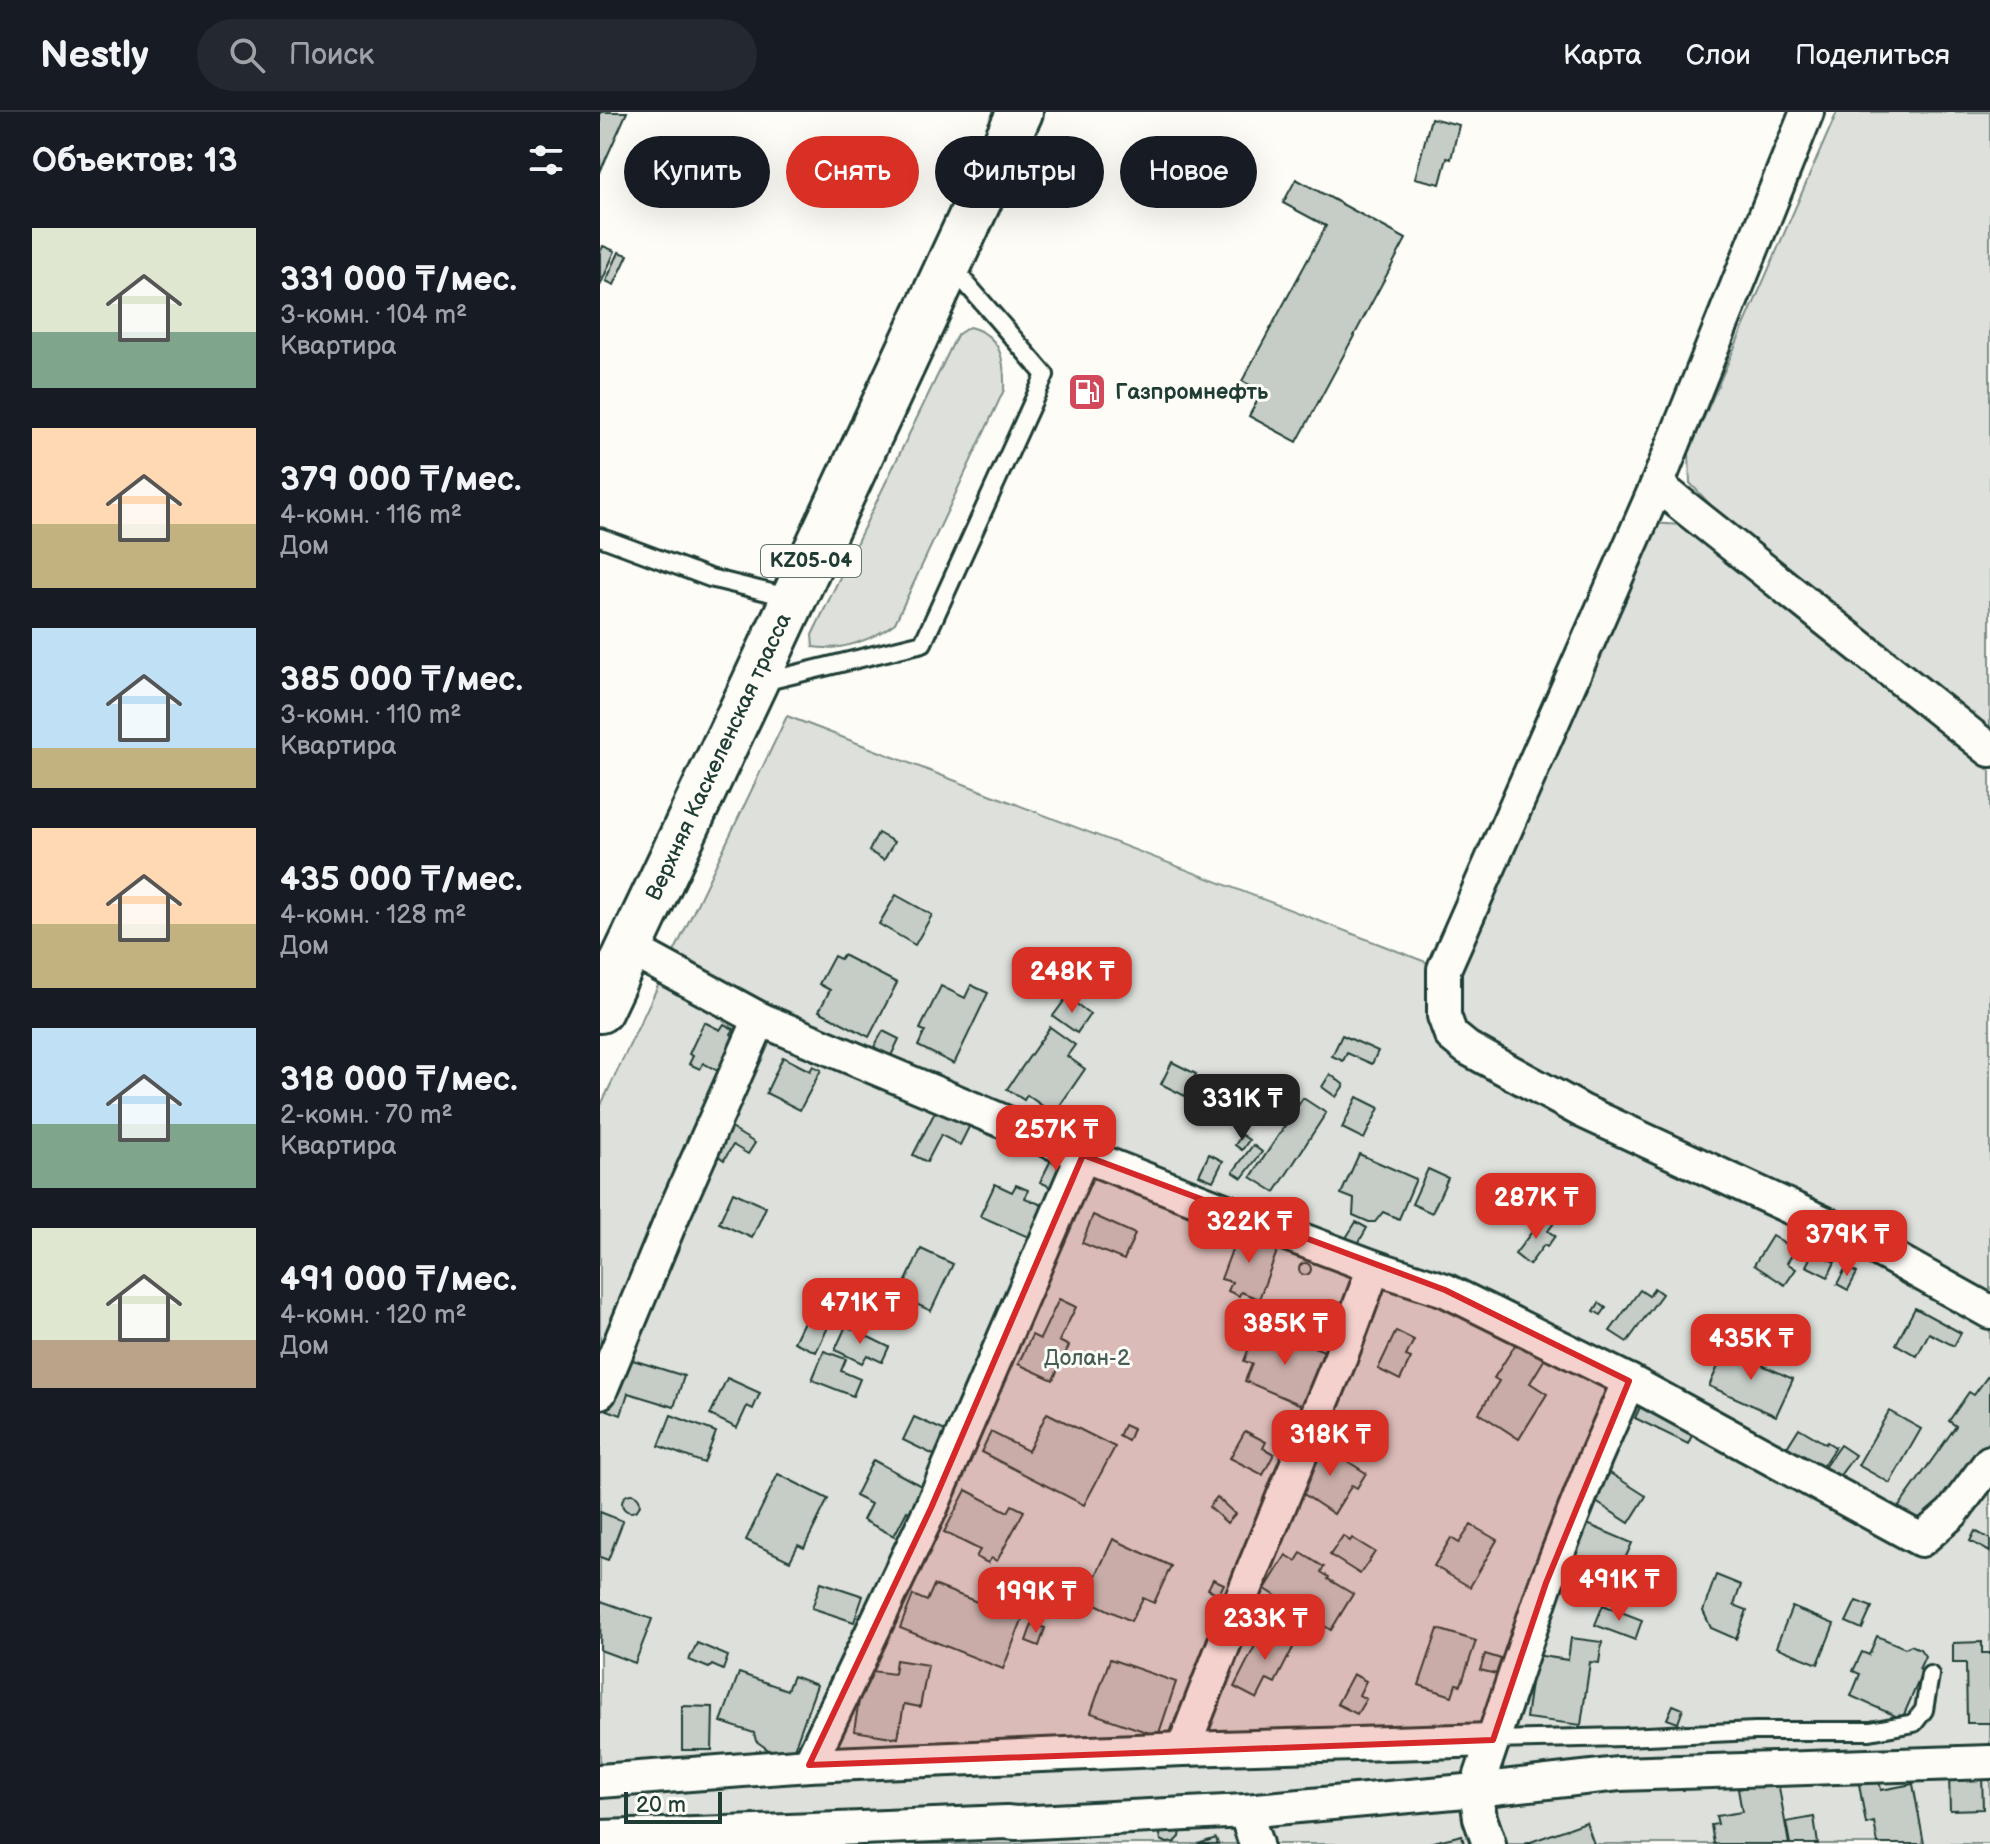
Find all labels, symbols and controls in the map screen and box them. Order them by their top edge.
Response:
search box [197,19,757,91]
text: Nestly [40,33,149,78]
icon: search [225,33,269,77]
text: Поиск [289,37,374,73]
text: Карта [1563,39,1642,72]
text: Слои [1686,39,1751,72]
text: Поделиться [1795,39,1950,72]
chip: Купить [624,136,770,208]
chip: Снять [786,136,919,208]
chip: Фильтры [935,136,1104,208]
chip: Новое [1120,136,1257,208]
icon: filters [524,138,568,182]
text: Объектов: 13 [32,140,238,181]
text: 331 000 ₸/мес. [280,259,517,300]
icon: home [96,260,192,356]
text: 3-комн. · 104 m² [280,300,467,331]
text: Квартира [280,331,397,362]
fuel station icon: Газпромнефть [1066,371,1108,413]
place label: Газпромнефть [1115,379,1269,406]
text: 379 000 ₸/мес. [280,459,522,500]
icon: home [96,460,192,556]
text: 4-комн. · 116 m² [280,500,462,531]
text: Дом [280,531,329,562]
road number: KZ05-04 [761,545,861,577]
street label: Верхняя Каскеленская трасса [640,609,798,905]
text: 385 000 ₸/мес. [280,659,523,700]
icon: home [96,660,192,756]
text: 3-комн. · 110 m² [280,700,462,731]
text: Квартира [280,731,397,762]
text: 435 000 ₸/мес. [280,859,523,900]
icon: home [96,860,192,956]
text: 4-комн. · 128 m² [280,900,467,931]
text: Дом [280,931,329,962]
pin: 248K ₸ [1007,947,1137,1015]
text: 248K ₸ [1030,957,1114,988]
text: 318 000 ₸/мес. [280,1059,518,1100]
icon: home [96,1060,192,1156]
pin: 331K ₸ [1177,1074,1307,1142]
text: 331K ₸ [1202,1084,1282,1115]
text: 2-комн. · 70 m² [280,1100,453,1131]
pin: 257K ₸ [991,1105,1121,1173]
text: 257K ₸ [1014,1115,1098,1146]
text: Квартира [280,1131,397,1162]
pin: 287K ₸ [1471,1173,1601,1241]
text: 287K ₸ [1494,1183,1578,1214]
pin: 322K ₸ [1184,1197,1314,1265]
text: 322K ₸ [1206,1207,1292,1238]
pin: 379K ₸ [1782,1210,1912,1278]
text: 379K ₸ [1805,1220,1889,1251]
text: 491 000 ₸/мес. [280,1259,517,1300]
icon: home [96,1260,192,1356]
pin: 471K ₸ [795,1278,925,1346]
text: 471K ₸ [820,1288,900,1319]
pin: 385K ₸ [1220,1299,1350,1367]
text: 4-комн. · 120 m² [280,1300,467,1331]
text: 385K ₸ [1243,1309,1327,1340]
pin: 435K ₸ [1686,1314,1816,1382]
text: 435K ₸ [1709,1324,1793,1355]
text: Дом [280,1331,329,1362]
park label: Долан-2 [1044,1345,1130,1372]
pin: 318K ₸ [1265,1410,1395,1478]
text: 318K ₸ [1290,1420,1370,1451]
pin: 491K ₸ [1554,1555,1684,1623]
text: 491K ₸ [1579,1565,1659,1596]
pin: 199K ₸ [971,1567,1101,1635]
text: 199K ₸ [996,1577,1076,1608]
pin: 233K ₸ [1200,1594,1330,1662]
text: 233K ₸ [1223,1604,1307,1635]
scale bar [624,1788,722,1824]
text: 20 m [636,1792,686,1819]

